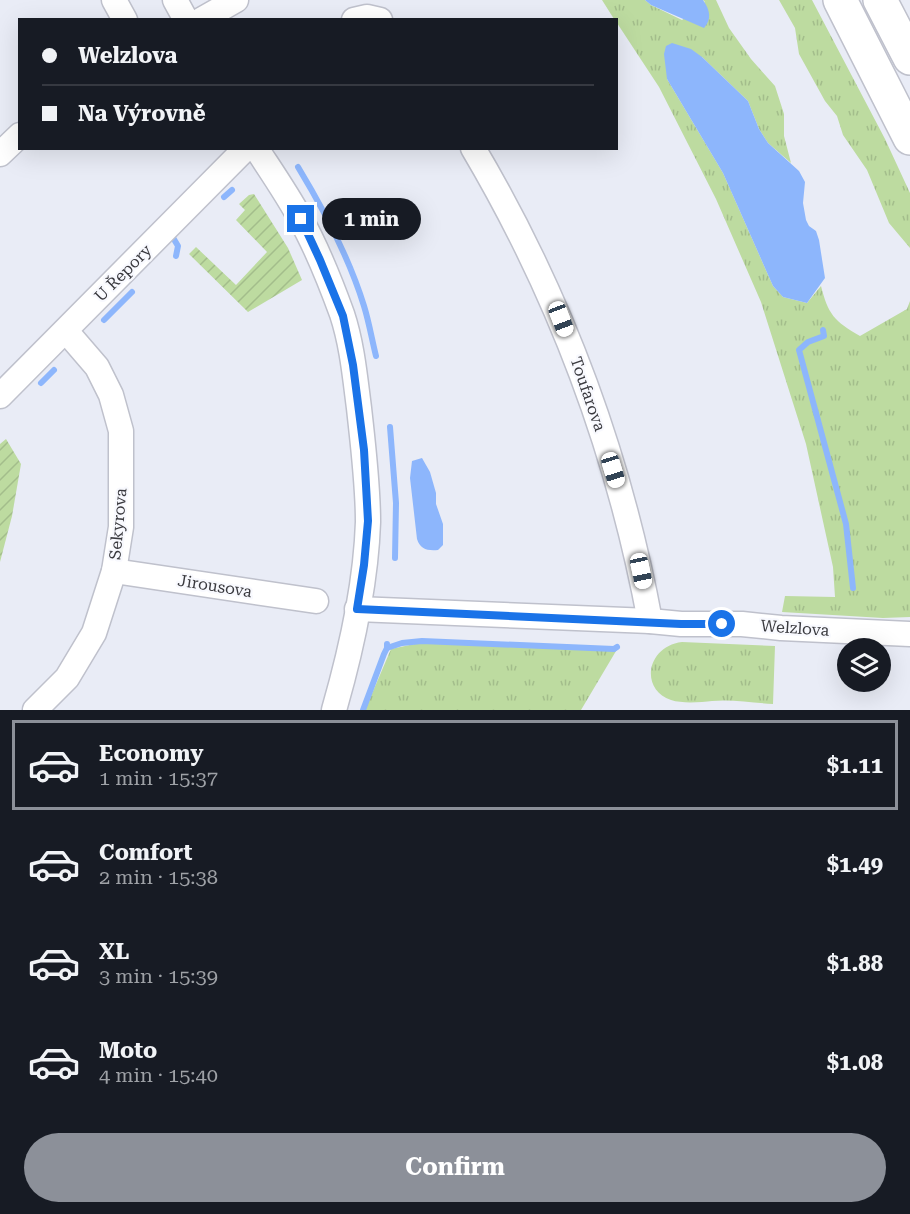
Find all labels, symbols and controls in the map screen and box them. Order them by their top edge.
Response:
text: Welzlova [78,43,178,68]
text: Na Výrovně [78,101,206,126]
callout: 1 min [322,198,421,240]
route end [287,205,314,232]
text: 1 min [344,207,399,231]
street label: U Řepory [90,240,156,306]
car [546,299,576,339]
street label: Toufarova [566,354,610,434]
car [599,450,627,490]
street label: Sekyrova [105,487,131,561]
car [628,552,654,590]
street label: Jirousova [176,571,254,601]
route start [708,610,735,637]
street label: Welzlova [760,616,830,640]
map controls [837,638,891,692]
button: layers [837,638,891,692]
icon: car [27,738,81,792]
text: Economy [99,741,203,766]
text: $1.11 [827,753,883,778]
text: 1 min · 15:37 [99,766,218,790]
icon: car [27,837,81,891]
text: Comfort [99,840,192,865]
text: $1.49 [827,852,883,877]
text: 2 min · 15:38 [99,865,218,889]
icon: car [27,936,81,990]
text: XL [99,939,129,964]
text: $1.88 [827,951,883,976]
text: 3 min · 15:39 [99,964,218,988]
icon: car [27,1035,81,1089]
text: Moto [99,1038,157,1063]
text: $1.08 [827,1050,883,1075]
text: 4 min · 15:40 [99,1063,218,1087]
button: Confirm [24,1133,886,1202]

